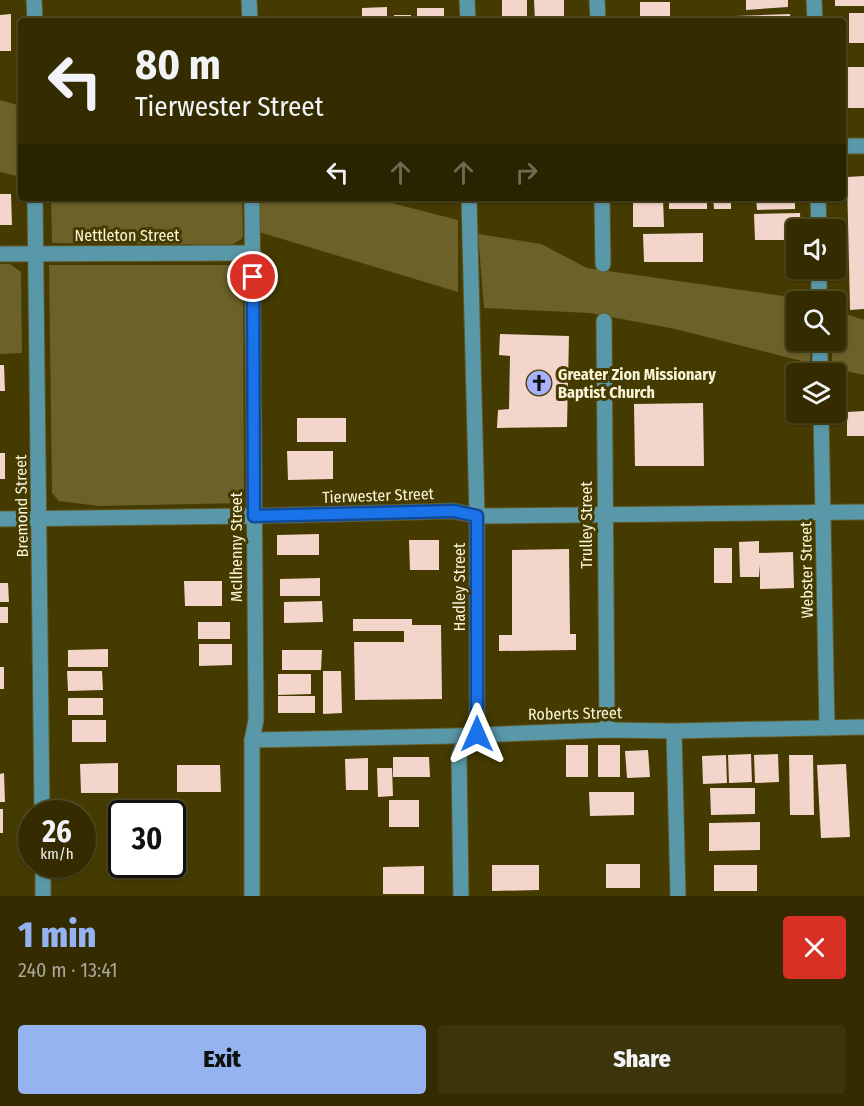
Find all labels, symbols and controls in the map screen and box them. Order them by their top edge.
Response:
text: 80 m [135,40,221,90]
icon: left [36,42,114,120]
text: Tierwester Street [135,91,324,123]
icon: left [321,156,354,189]
icon: ahead [384,156,417,189]
icon: ahead [447,156,480,189]
icon: right [510,156,543,189]
map controls [786,219,846,423]
button: sound [786,219,846,279]
street label: Nettleton Street [75,226,180,245]
pin [227,251,278,302]
icon: arrive [236,260,269,293]
button: search [786,291,846,351]
button: layers [786,363,846,423]
place label: Greater Zion Missionary Baptist Church [558,365,716,402]
church icon: Greater Zion Missionary Baptist Church [524,368,554,398]
street label: Bremond Street [11,454,32,557]
street label: Trulley Street [577,481,596,569]
street label: Tierwester Street [322,484,435,507]
street label: McIlhenny Street [227,491,246,602]
street label: Webster Street [796,521,817,618]
street label: Hadley Street [450,542,469,631]
position arrow [445,702,509,766]
street label: Roberts Street [528,703,623,724]
speed limit sign: 30 [108,800,186,878]
text: 26 [42,814,72,850]
text: km/h [40,845,74,863]
text: 1 min [18,913,96,957]
button: close [783,916,846,979]
text: 240 m · 13:41 [18,958,118,982]
button: Exit [18,1025,426,1094]
button: Share [438,1025,846,1094]

